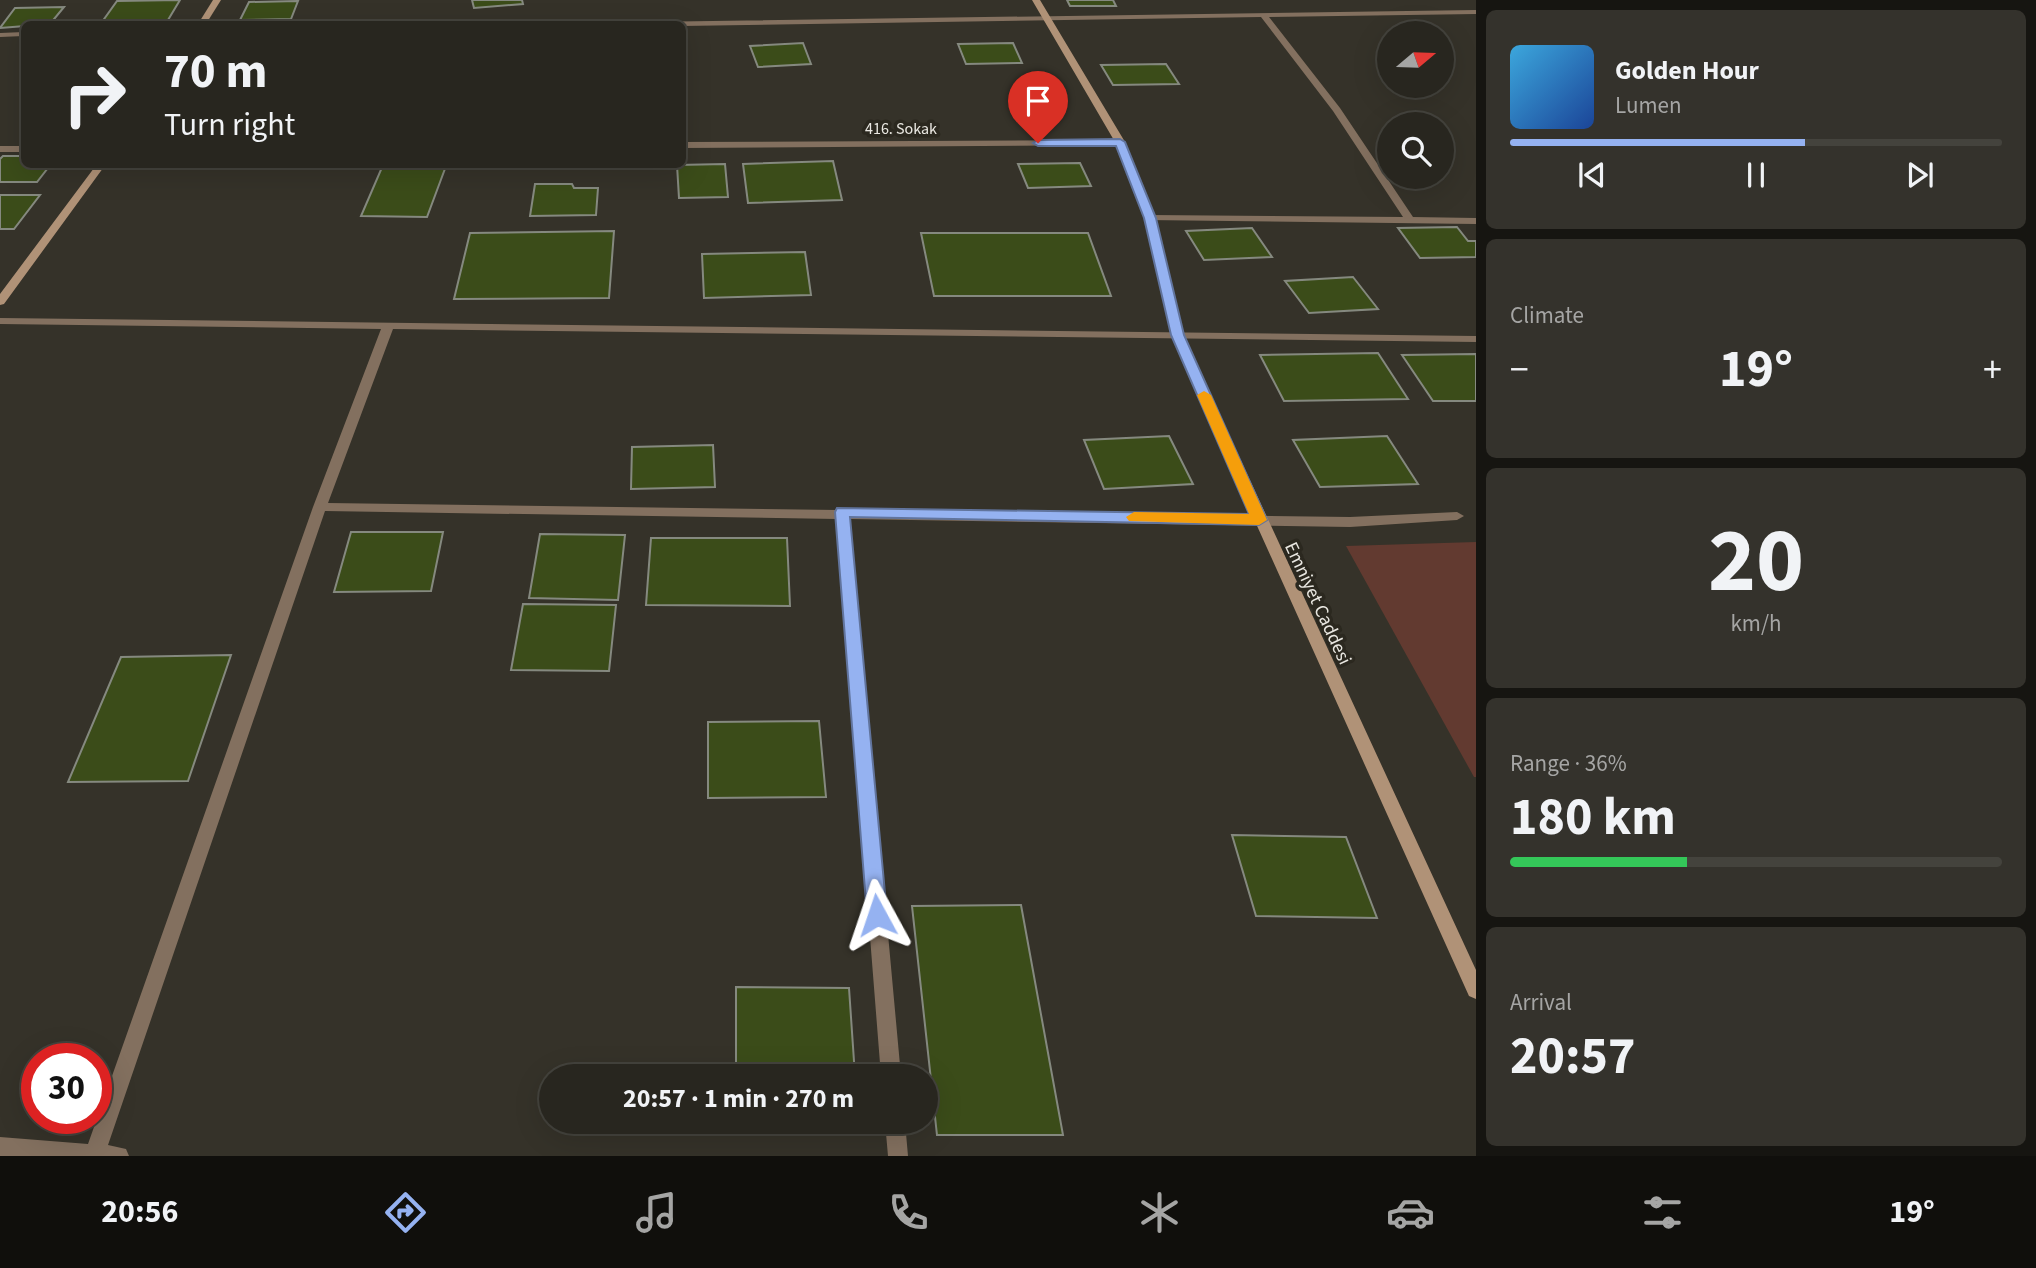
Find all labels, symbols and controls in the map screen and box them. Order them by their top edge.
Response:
north arrow [1377,21,1454,98]
map controls [1377,21,1454,189]
text: 70 m [164,37,268,107]
icon: right [49,49,140,140]
text: Golden Hour [1615,52,1759,89]
pin [1008,71,1068,143]
icon: arrive [1019,82,1057,120]
text: Lumen [1615,89,1682,122]
text: Turn right [164,102,295,148]
button: search [1377,112,1454,189]
street label: 416. Sokak [865,118,937,140]
icon: previous [1573,156,1611,194]
icon: pause [1737,156,1775,194]
icon: next [1901,156,1939,194]
text: Climate [1510,299,1584,332]
text: 19° [1719,333,1793,407]
text: − [1510,343,1529,397]
text: + [1983,343,2002,397]
text: 20 [1708,497,1804,626]
street label: Emniyet Caddesi [1277,538,1358,669]
text: km/h [1730,607,1782,640]
text: Range · 36% [1510,747,1627,780]
text: 180 km [1510,781,1676,855]
position arrow [840,878,914,952]
text: Arrival [1510,986,1572,1019]
text: 20:57 [1510,1020,1635,1094]
speed limit sign: 30 [21,1043,112,1134]
text: 20:57 · 1 min · 270 m [623,1080,854,1117]
icon: directions [381,1188,430,1237]
icon: music [632,1188,681,1237]
icon: phone [884,1188,933,1237]
icon: climate [1135,1188,1184,1237]
icon: car [1386,1188,1435,1237]
icon: filters [1638,1188,1687,1237]
text: 20:56 [101,1189,178,1235]
text: 19° [1889,1189,1935,1235]

